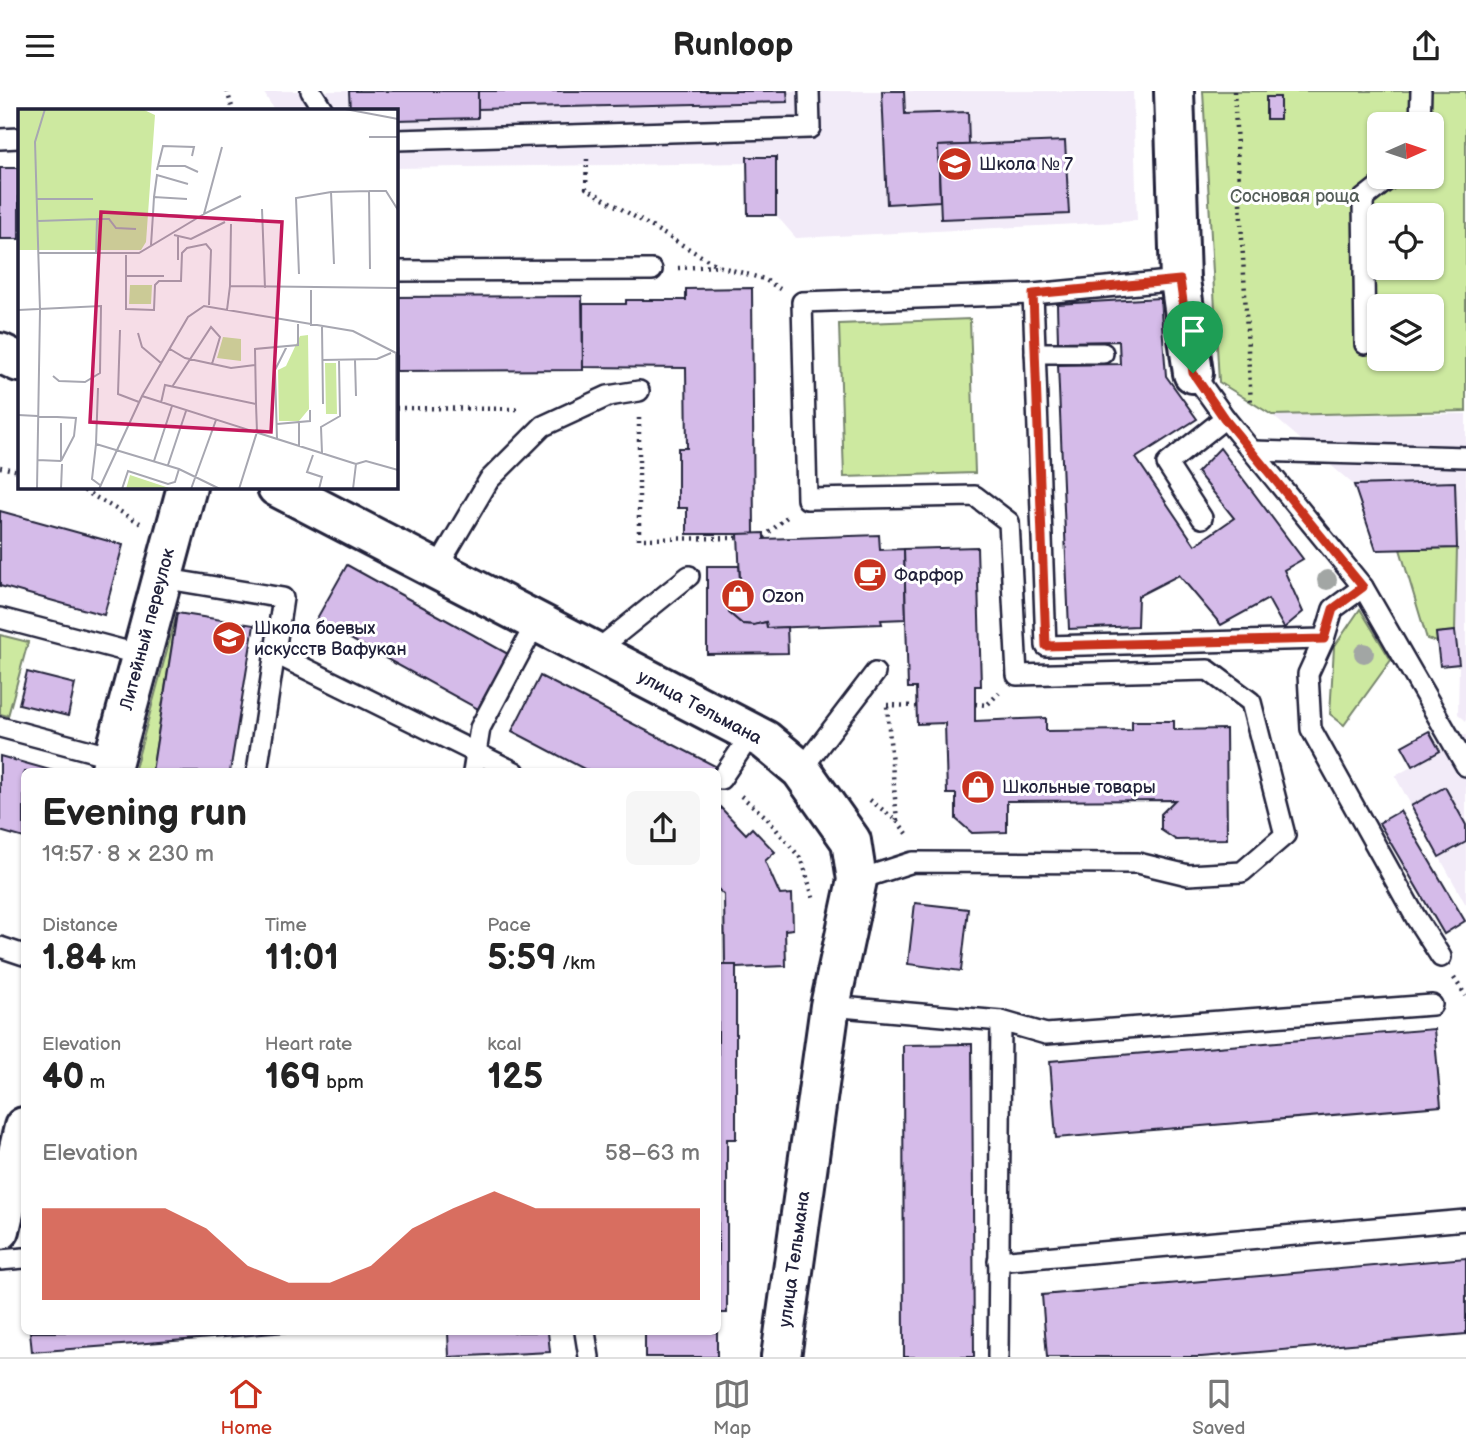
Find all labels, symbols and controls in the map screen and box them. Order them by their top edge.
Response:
text: Runloop [673,26,793,65]
icon: menu [21,27,59,65]
icon: share [1407,27,1445,65]
inset map [18,109,397,488]
north arrow [1367,112,1444,189]
map controls [1367,112,1444,371]
school or university icon: Школа № 7 [936,145,974,183]
place label: Школа № 7 [979,154,1073,175]
park label: Сосновая роща [1230,186,1360,207]
button: locate [1367,203,1444,280]
button: layers [1367,294,1444,371]
pin [1163,301,1223,373]
icon: arrive [1174,312,1212,350]
street label: Литейный переулок [116,546,179,713]
cafe icon: Фарфор [851,556,889,594]
place label: Фарфор [894,565,963,586]
shop icon: Ozon [719,577,757,615]
place label: Ozon [762,586,804,607]
place label: Школа боевых искусств Вафукан [254,618,407,660]
school or university icon: Школа боевых искусств Вафукан [210,619,248,657]
street label: улица Тельмана [634,666,766,749]
shop icon: Школьные товары [959,768,997,806]
place label: Школьные товары [1002,777,1156,798]
text: Evening run [42,791,247,836]
button: share [626,791,700,865]
text: 19:57 · 8 × 230 m [42,840,214,868]
text: Distance [42,914,118,937]
text: Time [265,914,307,937]
text: Pace [487,914,531,937]
text: 1.84 [42,937,106,980]
text: 11:01 [265,937,339,980]
text: 5:59 [487,937,557,980]
text: km [106,952,136,975]
text: /km [557,952,595,975]
text: Elevation [42,1033,121,1056]
text: Heart rate [265,1033,352,1056]
text: kcal [487,1033,521,1056]
text: 40 [42,1056,84,1099]
text: 169 [265,1056,321,1099]
text: 125 [487,1056,543,1099]
text: m [84,1071,105,1094]
text: bpm [321,1071,364,1094]
text: Elevation [42,1139,138,1167]
text: 58–63 m [605,1139,700,1167]
street label: улица Тельмана [775,1189,815,1329]
tab: Home [220,1375,272,1440]
tab: Map [713,1375,751,1440]
tab: Saved [1192,1375,1246,1440]

